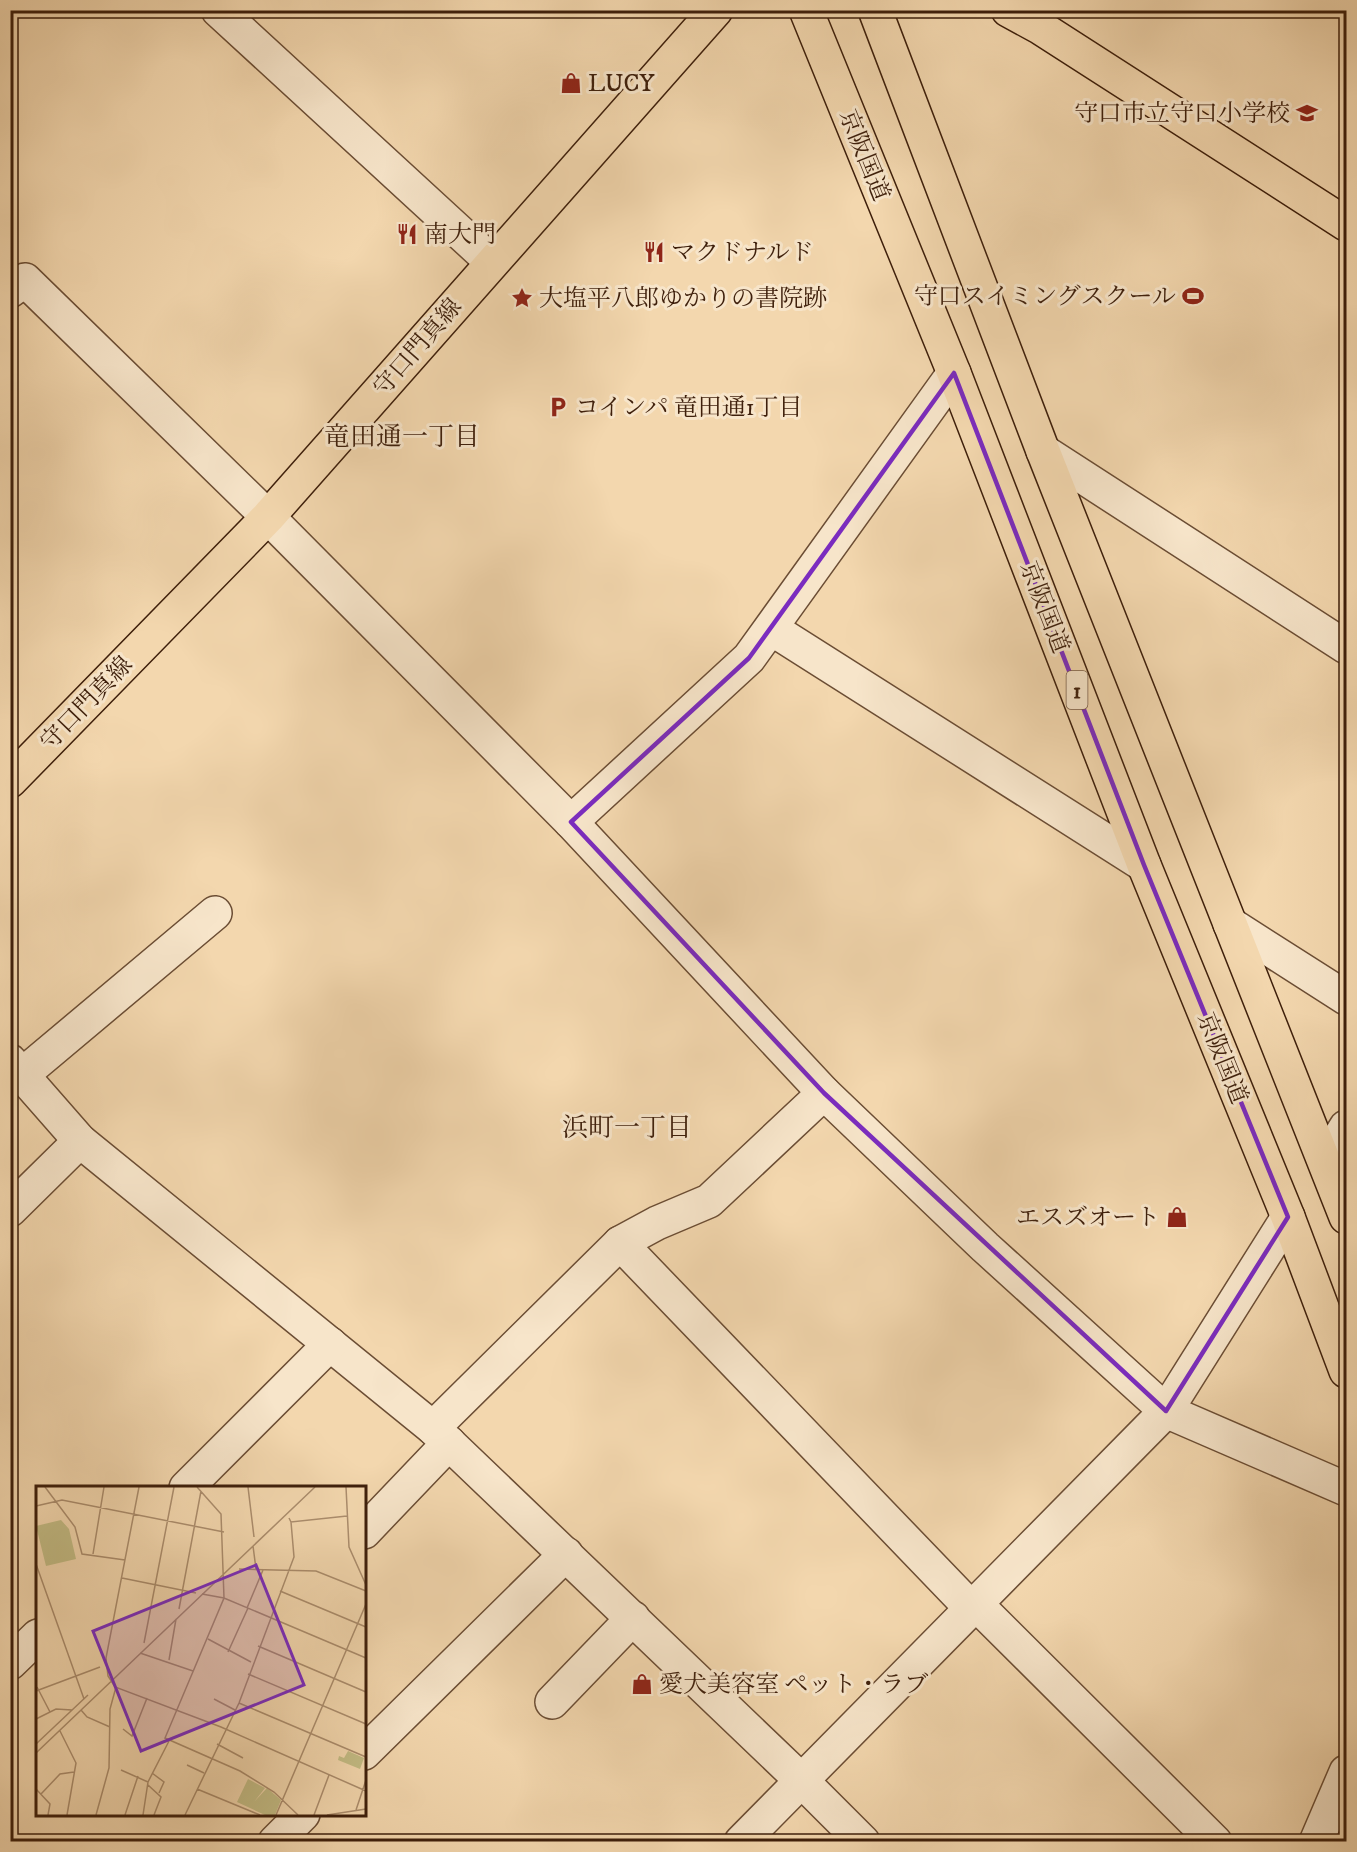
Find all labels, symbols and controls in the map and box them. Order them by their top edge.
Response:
place label: LUCY [588,69,655,99]
shop icon: LUCY [559,71,583,95]
place label: 守口市立守口小学校 [1074,99,1290,129]
school or university icon: 守口市立守口小学校 [1295,101,1319,125]
street label: 京阪国道 [832,105,896,205]
place label: 南大門 [424,220,496,250]
restaurant icon: 南大門 [395,222,419,246]
place label: マクドナルド [671,238,814,268]
restaurant icon: マクドナルド [642,240,666,264]
place label: 守口スイミングスクール [914,282,1176,312]
place label: 大塩平八郎ゆかりの書院跡 [539,284,827,314]
sports icon: 守口スイミングスクール [1181,284,1205,308]
place icon: 大塩平八郎ゆかりの書院跡 [510,286,534,310]
street label: 守口門真線 [367,293,468,403]
place label: コインパ 竜田通1丁目 [575,393,803,423]
parking icon: コインパ 竜田通1丁目 [546,395,570,419]
district label: 竜田通一丁目 [324,421,480,454]
street label: 京阪国道 [1013,557,1075,658]
street label: 守口門真線 [34,650,139,757]
road number: 1 [1066,671,1088,709]
street label: 京阪国道 [1190,1008,1254,1108]
district label: 浜町一丁目 [562,1112,692,1145]
place label: エスズオート [1016,1203,1160,1233]
shop icon: エスズオート [1165,1205,1189,1229]
inset map [36,1486,366,1816]
place label: 愛犬美容室 ペット・ラブ [659,1670,928,1700]
shop icon: 愛犬美容室 ペット・ラブ [630,1672,654,1696]

